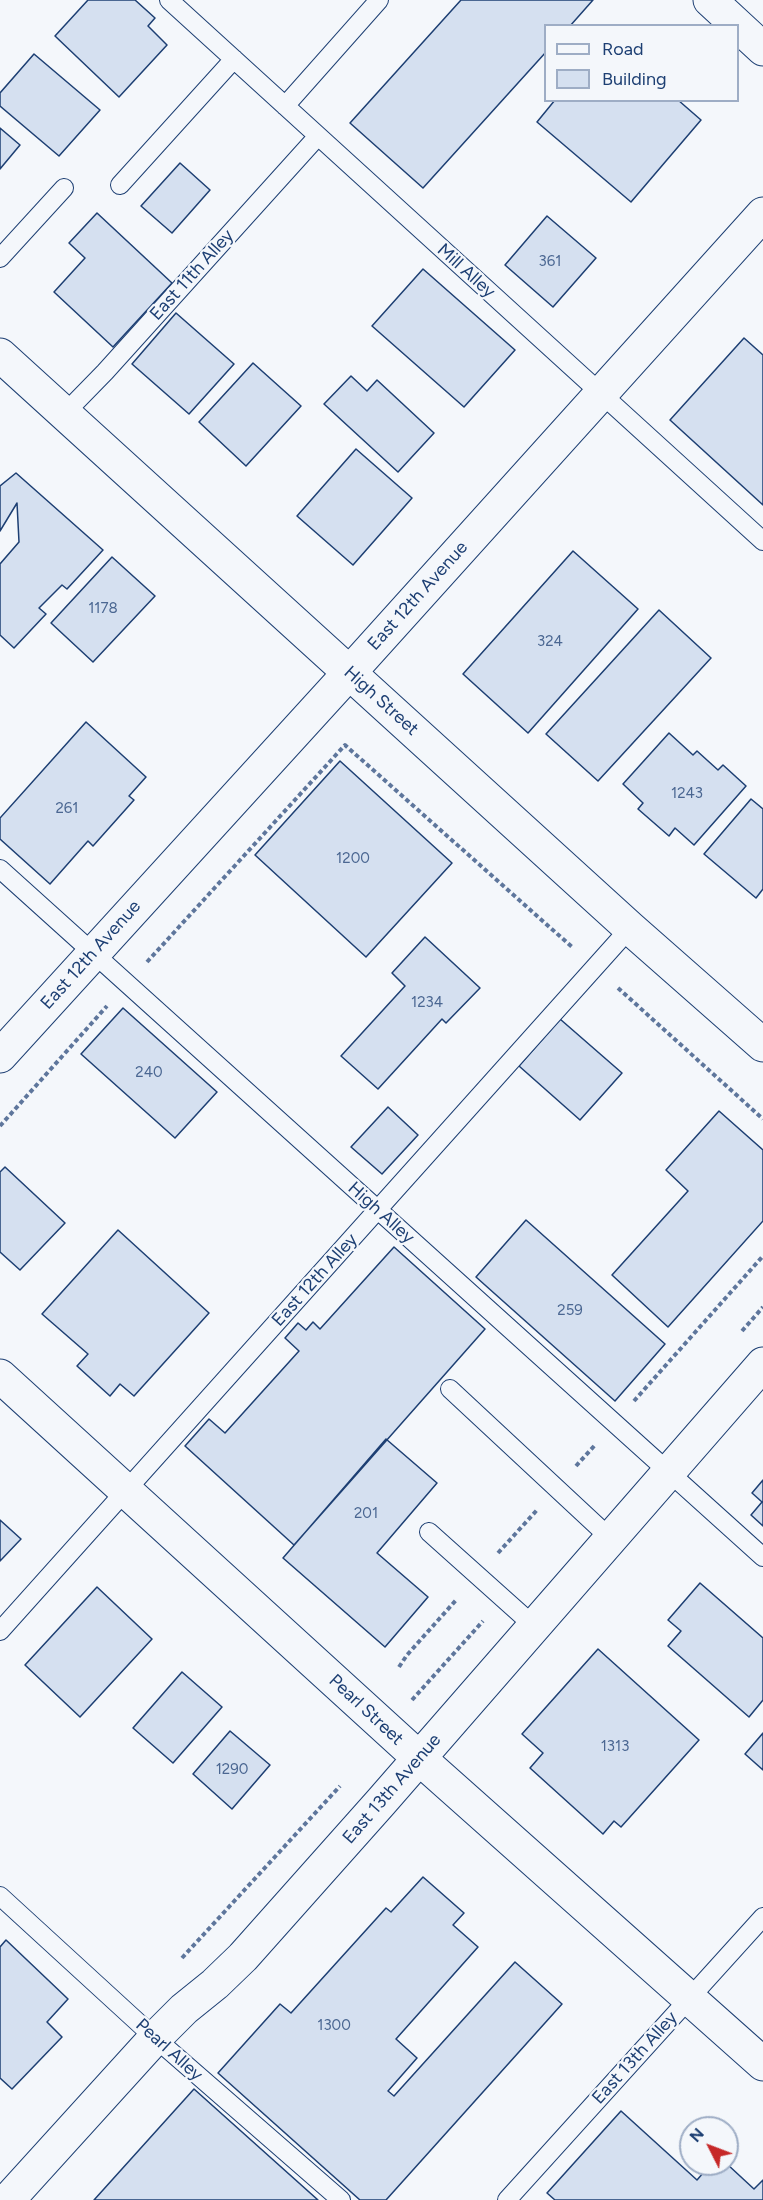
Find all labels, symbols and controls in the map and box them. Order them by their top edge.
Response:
legend [544,24,739,102]
text: Road [602,38,643,60]
text: Building [602,68,667,90]
street label: East 11th Alley [146,225,238,325]
street label: Mill Alley [432,239,500,303]
house number: 361 [539,253,561,271]
street label: East 12th Avenue [363,537,473,655]
house number: 1178 [88,600,118,618]
house number: 324 [537,633,563,651]
street label: High Street [339,662,423,740]
house number: 1243 [671,785,703,803]
house number: 261 [55,800,79,818]
house number: 1200 [336,850,370,868]
street label: East 12th Avenue [36,896,146,1014]
house number: 1234 [411,994,443,1012]
house number: 240 [135,1064,163,1082]
street label: High Alley [343,1178,419,1248]
street label: East 12th Alley [268,1229,362,1331]
house number: 259 [557,1302,583,1320]
house number: 201 [354,1505,378,1523]
street label: Pearl Street [324,1670,408,1750]
street label: East 13th Avenue [338,1730,446,1848]
house number: 1313 [601,1738,629,1756]
house number: 1290 [216,1761,248,1779]
street label: East 13th Alley [588,2007,682,2109]
street label: Pearl Alley [131,2014,207,2086]
house number: 1300 [317,2017,351,2035]
north arrow [679,2116,739,2176]
text: N [686,2124,708,2146]

